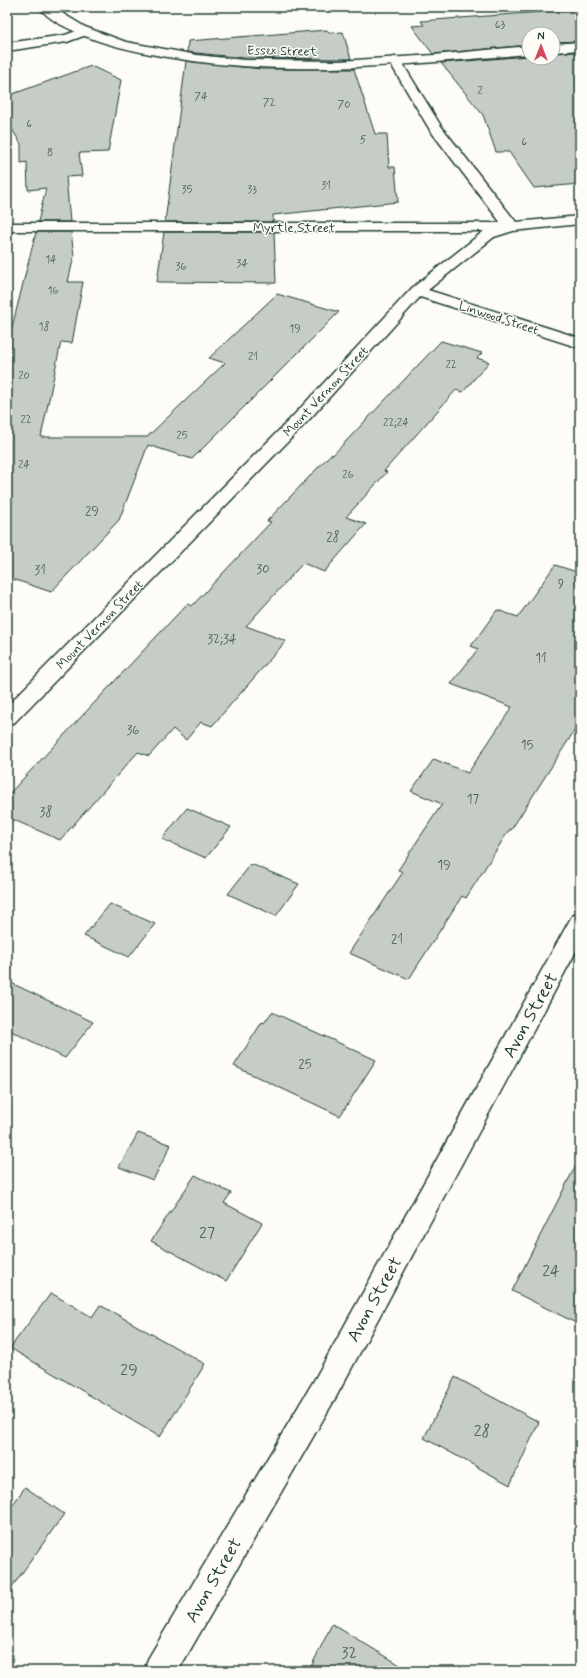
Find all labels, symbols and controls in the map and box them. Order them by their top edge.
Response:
house number: 63 [495,18,505,32]
north arrow [521,26,561,66]
text: N [537,30,545,44]
street label: Essex Street [247,42,318,61]
house number: 2 [477,84,483,98]
house number: 74 [194,90,208,104]
house number: 72 [263,96,275,110]
house number: 70 [338,98,350,112]
house number: 6 [26,117,32,131]
house number: 5 [360,133,367,147]
house number: 6 [521,135,527,149]
house number: 8 [47,146,53,160]
house number: 31 [321,179,331,193]
house number: 35 [182,183,193,197]
house number: 33 [247,183,257,197]
street label: Myrtle Street [253,220,335,237]
house number: 14 [45,253,57,267]
house number: 34 [236,257,248,271]
house number: 36 [175,260,187,274]
house number: 16 [48,284,59,298]
street label: Linwood Street [456,298,541,339]
house number: 18 [39,320,49,334]
house number: 19 [289,322,301,336]
street label: Mount Vernon Street [280,343,373,441]
house number: 21 [248,350,258,364]
house number: 22 [445,358,457,372]
house number: 20 [18,369,30,383]
house number: 22 [20,413,32,427]
house number: 22;24 [383,416,409,430]
house number: 25 [176,429,188,443]
house number: 24 [18,458,30,472]
house number: 26 [342,468,354,482]
house number: 29 [85,503,99,520]
house number: 28 [326,529,340,546]
house number: 30 [256,561,270,578]
house number: 31 [34,562,46,579]
house number: 9 [558,576,564,593]
street label: Mount Vernon Street [53,577,147,673]
house number: 32;34 [207,631,237,648]
house number: 11 [535,650,547,667]
house number: 36 [126,722,140,739]
house number: 15 [521,737,533,754]
house number: 17 [467,791,480,808]
house number: 38 [39,804,53,821]
house number: 19 [437,857,451,874]
house number: 21 [391,931,403,948]
street label: Avon Street [498,968,564,1062]
house number: 25 [298,1056,312,1073]
house number: 27 [199,1223,215,1244]
street label: Avon Street [342,1252,408,1346]
house number: 24 [542,1261,560,1282]
house number: 29 [120,1360,138,1381]
house number: 28 [474,1421,490,1442]
street label: Avon Street [180,1534,248,1627]
house number: 32 [341,1643,357,1664]

